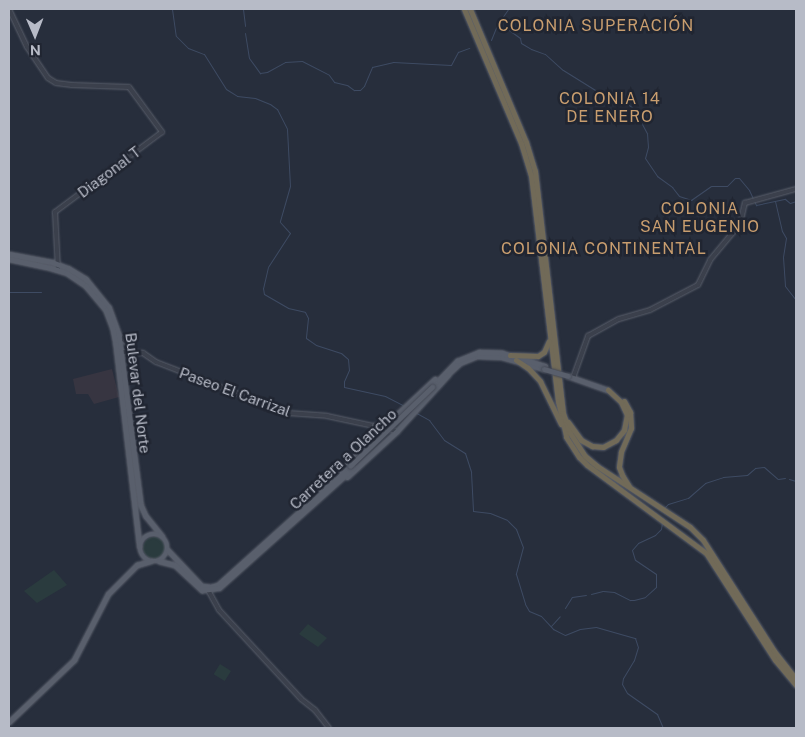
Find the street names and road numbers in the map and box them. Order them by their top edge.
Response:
street label: Diagonal T [74,143,144,201]
street label: Bulevar del Norte [122,332,154,454]
street label: Paseo El Carrizal [177,363,293,421]
street label: Carretera a Olancho [286,405,400,513]

